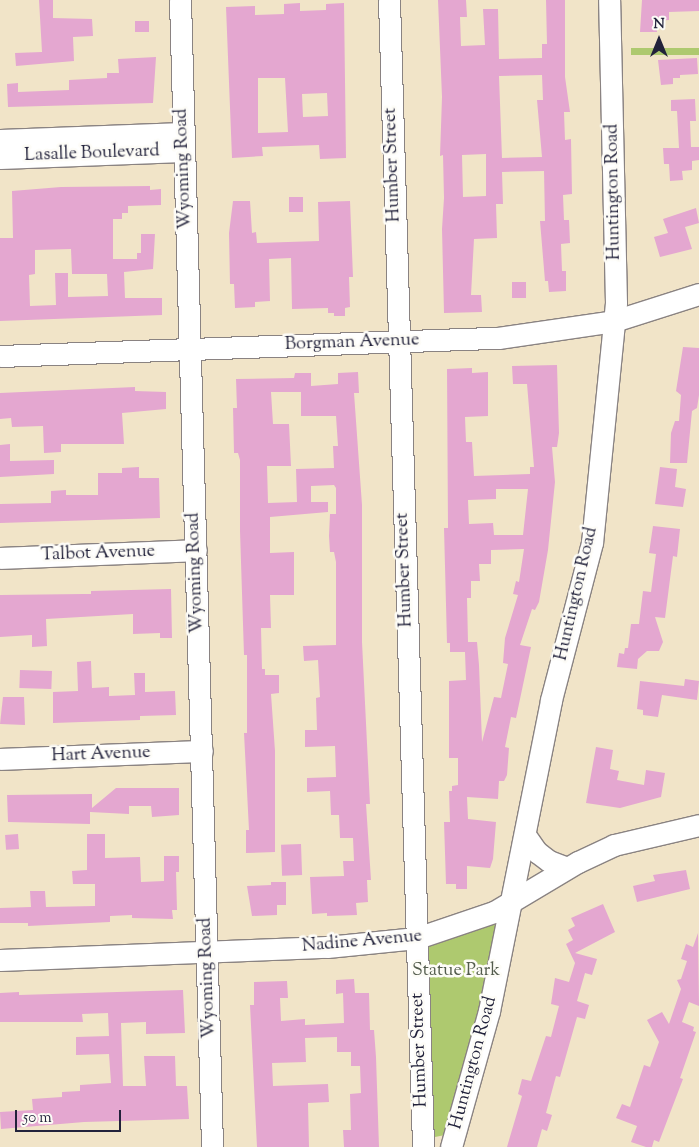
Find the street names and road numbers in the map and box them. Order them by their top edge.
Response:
street label: Humber Street [380,107,406,223]
street label: Wyoming Road [171,108,197,230]
street label: Huntington Road [602,124,626,260]
street label: Lasalle Boulevard [24,141,160,167]
street label: Borgman Avenue [284,330,420,356]
street label: Wyoming Road [183,512,209,634]
street label: Humber Street [392,512,418,628]
street label: Huntington Road [551,525,603,663]
street label: Talbot Avenue [41,541,155,567]
street label: Hart Avenue [51,742,151,768]
street label: Wyoming Road [195,917,221,1039]
street label: Nadine Avenue [301,926,423,958]
street label: Humber Street [407,992,433,1108]
street label: Huntington Road [446,994,502,1132]

